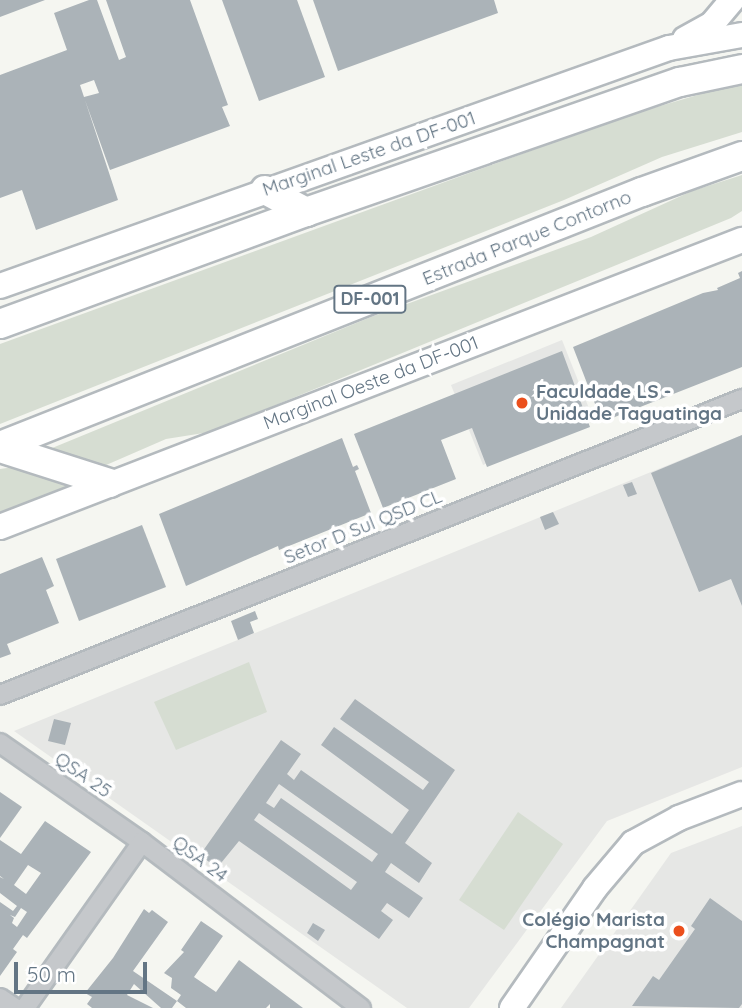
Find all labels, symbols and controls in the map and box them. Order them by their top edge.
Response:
street label: Marginal Leste da DF-001 [259,107,479,201]
street label: Estrada Parque Contorno [419,186,635,290]
road number: DF-001 [333,284,407,314]
street label: Marginal Oeste da DF-001 [260,331,482,435]
place label: Faculdade LS - Unidade Taguatinga [536,381,722,425]
marker: Faculdade LS - Unidade Taguatinga [514,395,530,411]
street label: Setor D Sul QSD CL [281,485,445,569]
street label: QSA 25 [50,747,116,803]
street label: QSA 24 [168,831,232,887]
place label: Colégio Marista Champagnat [522,909,665,953]
marker: Colégio Marista Champagnat [671,923,687,939]
scale bar [18,948,150,992]
text: 50 m [27,961,76,987]

